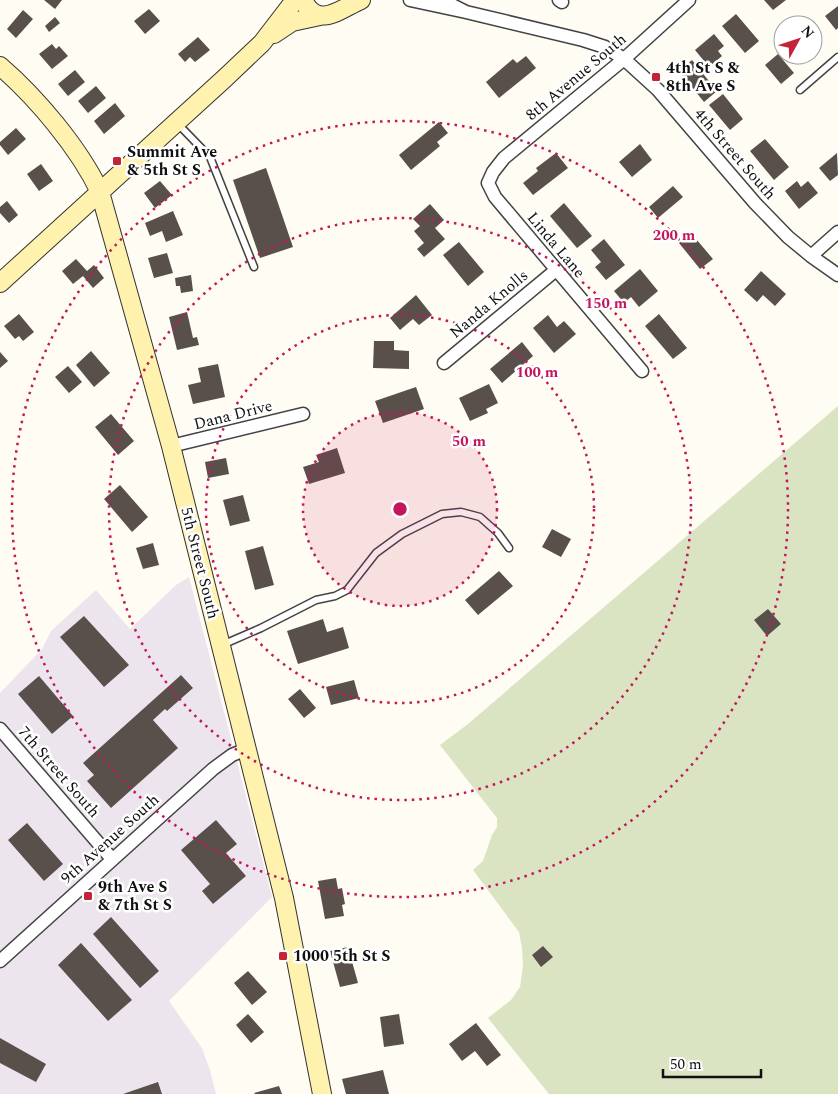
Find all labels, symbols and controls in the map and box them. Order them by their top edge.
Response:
north arrow [773,15,823,65]
text: N [796,21,819,43]
street label: 8th Avenue South [520,28,632,126]
place label: 4th St S & 8th Ave S [666,56,741,98]
marker: 4th St S & 8th Ave S [650,71,662,83]
street label: 4th Street South [688,103,782,205]
place label: Summit Ave & 5th St S [127,140,217,182]
marker: Summit Ave & 5th St S [111,155,123,167]
street label: Linda Lane [521,207,591,283]
text: 200 m [653,224,696,247]
street label: Nanda Knolls [444,264,534,344]
text: 150 m [585,292,628,315]
text: 100 m [516,361,559,384]
street label: Dana Drive [191,394,275,436]
text: 50 m [452,430,487,453]
centre of rings [391,500,409,518]
street label: 5th Street South [175,505,225,621]
street label: 7th Street South [12,721,106,823]
street label: 9th Avenue South [55,788,165,890]
place label: 9th Ave S & 7th St S [98,875,172,917]
marker: 9th Ave S & 7th St S [82,890,94,902]
place label: 1000 5th St S [293,944,391,968]
marker: 1000 5th St S [277,950,289,962]
scale bar [663,1046,760,1078]
text: 50 m [670,1053,702,1076]

